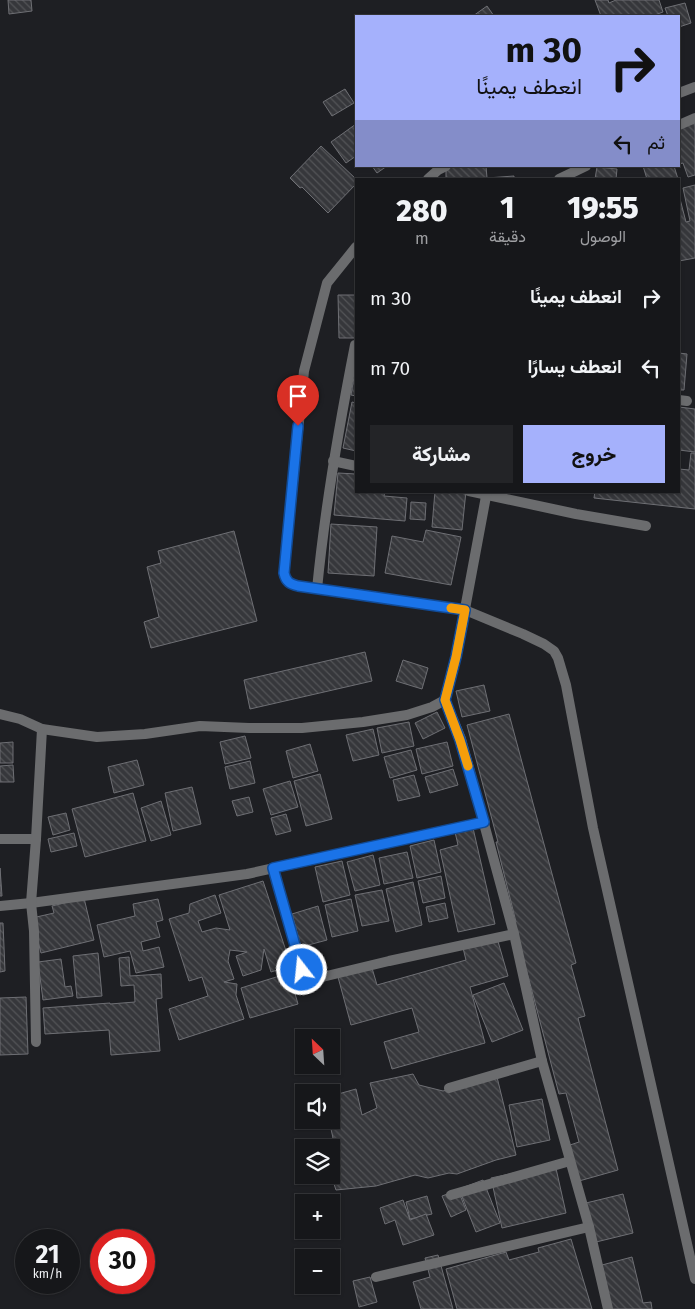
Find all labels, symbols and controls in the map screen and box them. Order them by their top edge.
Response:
text: 30 m [505,29,582,71]
icon: right [600,35,665,100]
text: انعطف يمينًا [476,73,582,100]
icon: left [609,130,637,158]
text: ثم [647,131,665,154]
text: 1 [500,190,515,226]
text: 19:55 [567,190,639,226]
text: 280 [396,193,448,229]
text: دقيقة [489,227,526,246]
text: الوصول [580,227,626,246]
text: m [415,229,429,248]
icon: right [637,284,665,312]
text: انعطف يمينًا [530,285,622,308]
text: 30 m [370,287,411,310]
icon: left [637,354,665,382]
text: انعطف يسارًا [528,355,622,378]
text: 70 m [370,357,410,380]
pin [277,375,319,426]
icon: arrive [284,382,312,410]
button: مشاركة [370,425,513,483]
button: خروج [523,425,665,483]
position arrow [275,943,327,995]
north arrow [295,1029,340,1074]
map controls [295,1029,340,1294]
button: sound [295,1084,340,1129]
button: layers [295,1139,340,1184]
button: + [295,1194,340,1239]
speed limit sign: 30 [90,1229,155,1294]
text: 21 [36,1240,59,1270]
button: − [295,1249,340,1294]
text: km/h [33,1267,62,1281]

